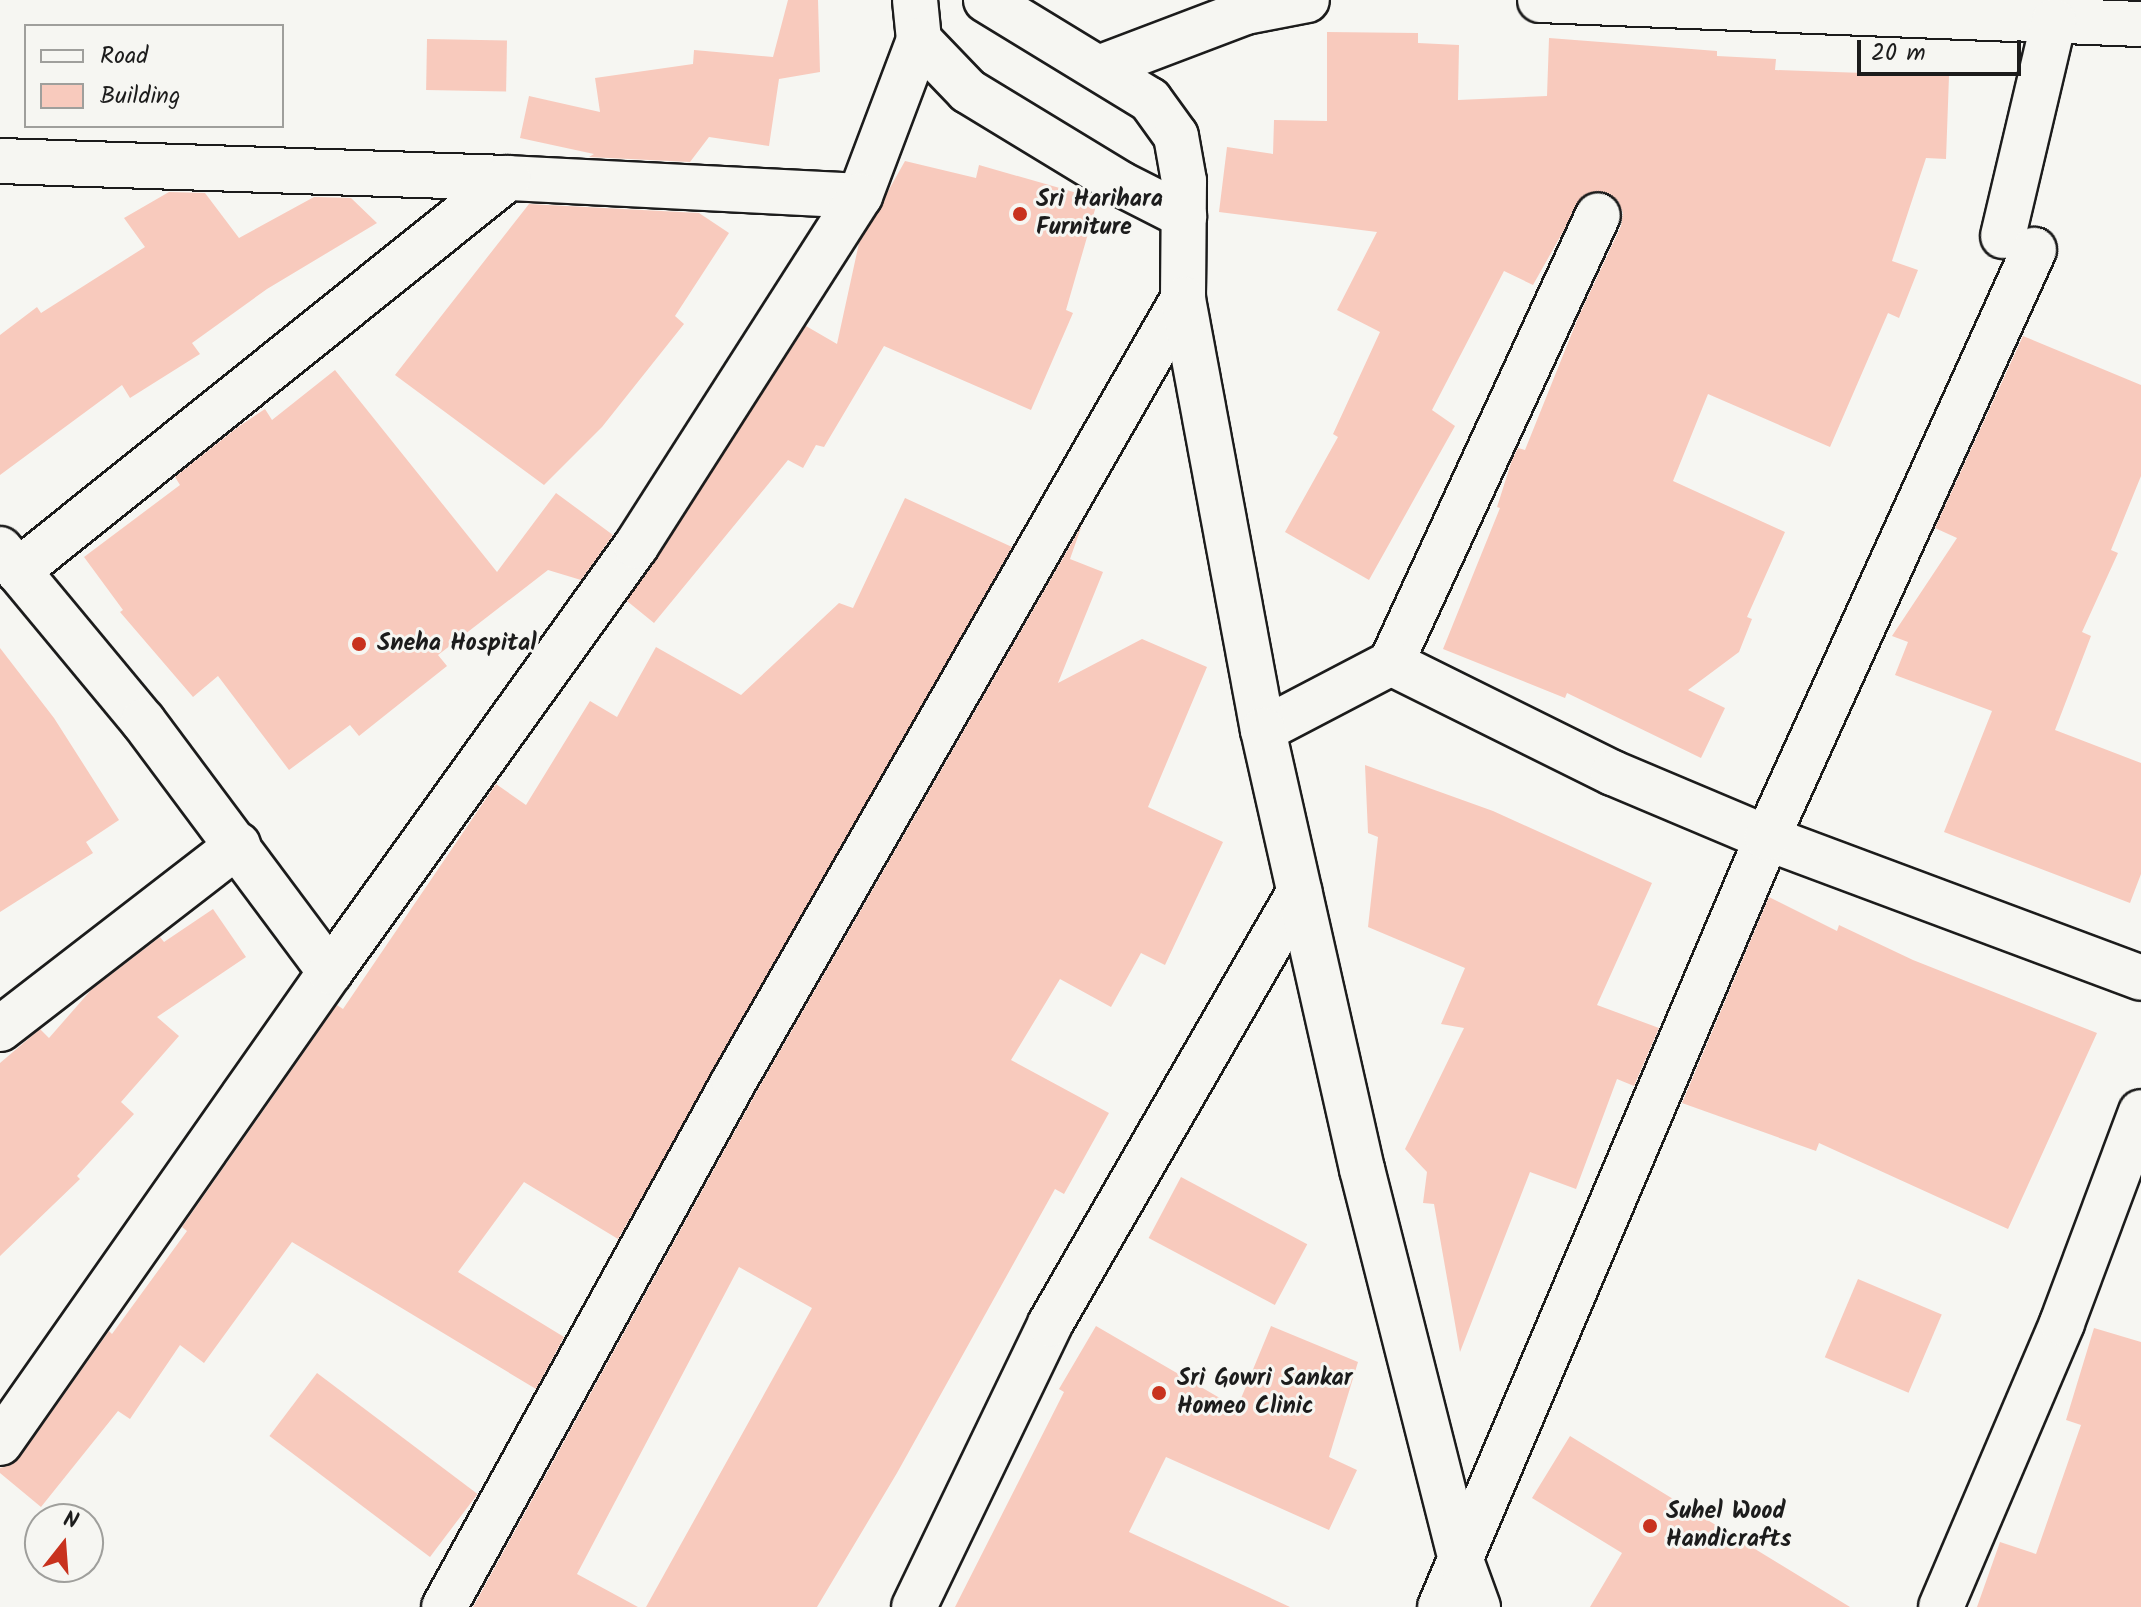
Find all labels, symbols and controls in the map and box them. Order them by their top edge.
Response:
legend [24,24,284,128]
scale bar [1861,24,2025,74]
text: 20 m [1871,34,1926,73]
text: Road [100,37,148,76]
text: Building [100,77,180,116]
place label: Sri Harihara Furniture [1036,186,1163,242]
marker: Sri Harihara Furniture [1011,205,1029,223]
place label: Sneha Hospital [377,630,537,658]
marker: Sneha Hospital [348,633,370,655]
place label: Sri Gowri Sankar Homeo Clinic [1177,1365,1352,1421]
marker: Sri Gowri Sankar Homeo Clinic [1148,1382,1170,1404]
place label: Suhel Wood Handicrafts [1666,1498,1791,1554]
north arrow [24,1503,104,1583]
text: N [59,1503,82,1540]
marker: Suhel Wood Handicrafts [1641,1517,1659,1535]

